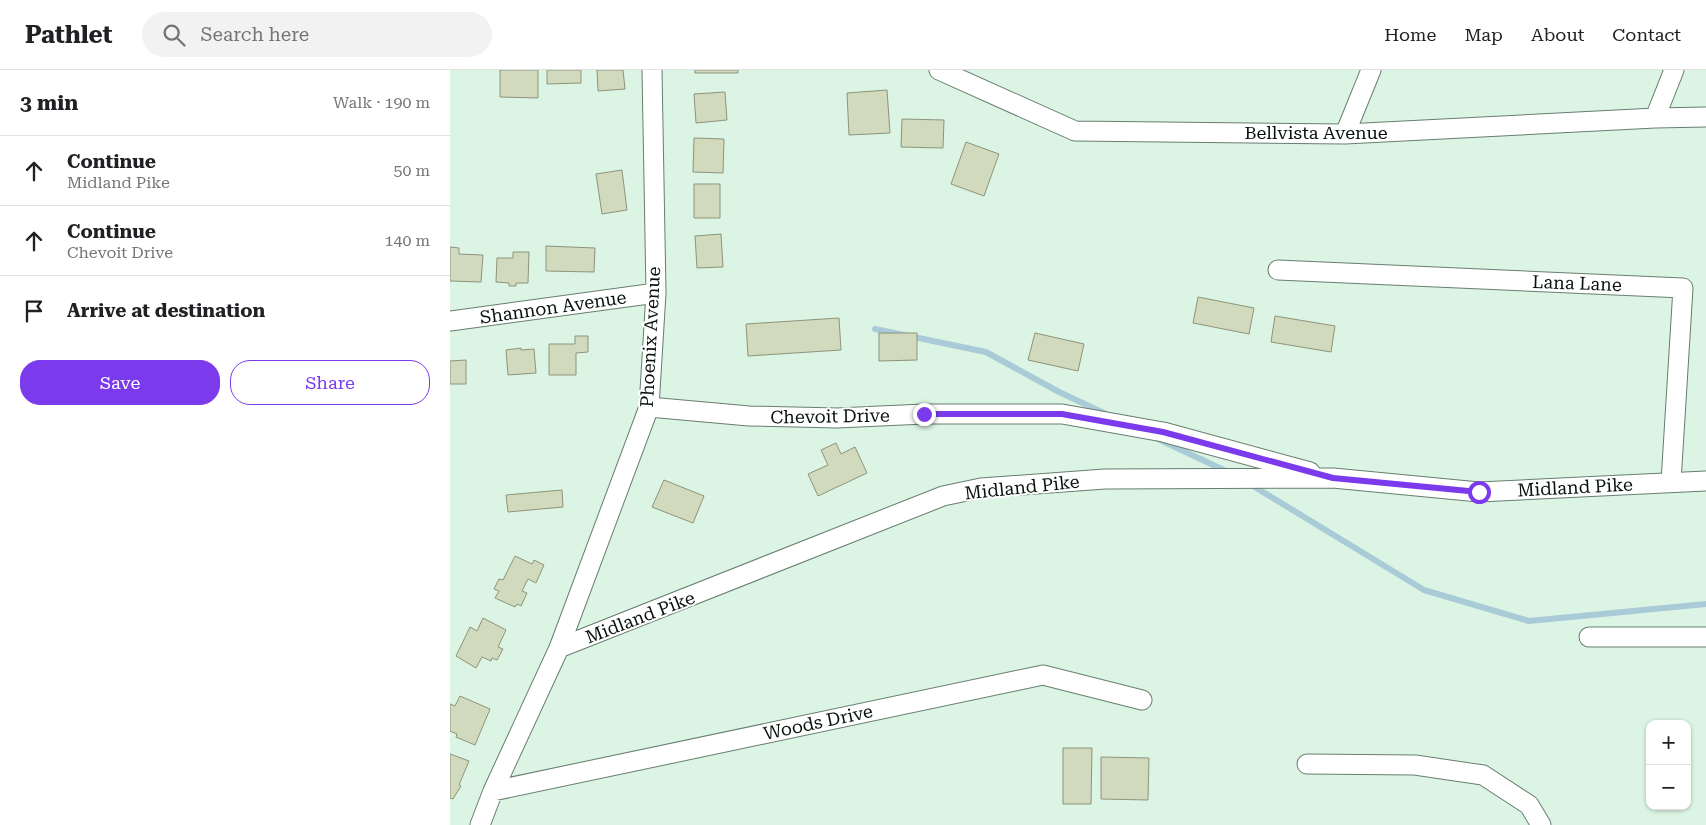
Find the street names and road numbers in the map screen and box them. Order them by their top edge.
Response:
street label: Bellvista Avenue [1244,122,1388,143]
street label: Phoenix Avenue [636,266,664,408]
street label: Lana Lane [1532,271,1622,295]
street label: Shannon Avenue [478,286,628,328]
street label: Chevoit Drive [770,404,890,428]
street label: Midland Pike [963,471,1081,503]
street label: Midland Pike [1517,473,1633,501]
street label: Midland Pike [582,586,698,648]
street label: Woods Drive [761,700,875,744]

